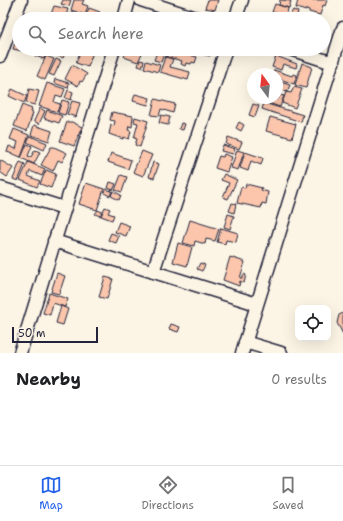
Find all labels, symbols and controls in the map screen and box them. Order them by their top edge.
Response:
search box [12,12,331,56]
icon: search [26,23,48,45]
text: Search here [58,24,144,44]
north arrow [247,68,283,104]
map controls [295,305,331,341]
button: locate [295,305,331,341]
scale bar [12,325,98,344]
text: 50 m [18,326,46,341]
text: Nearby [16,368,81,390]
text: 0 results [271,371,327,388]
tab: Map [39,474,63,513]
tab: Directions [141,474,194,513]
tab: Saved [272,474,304,513]

